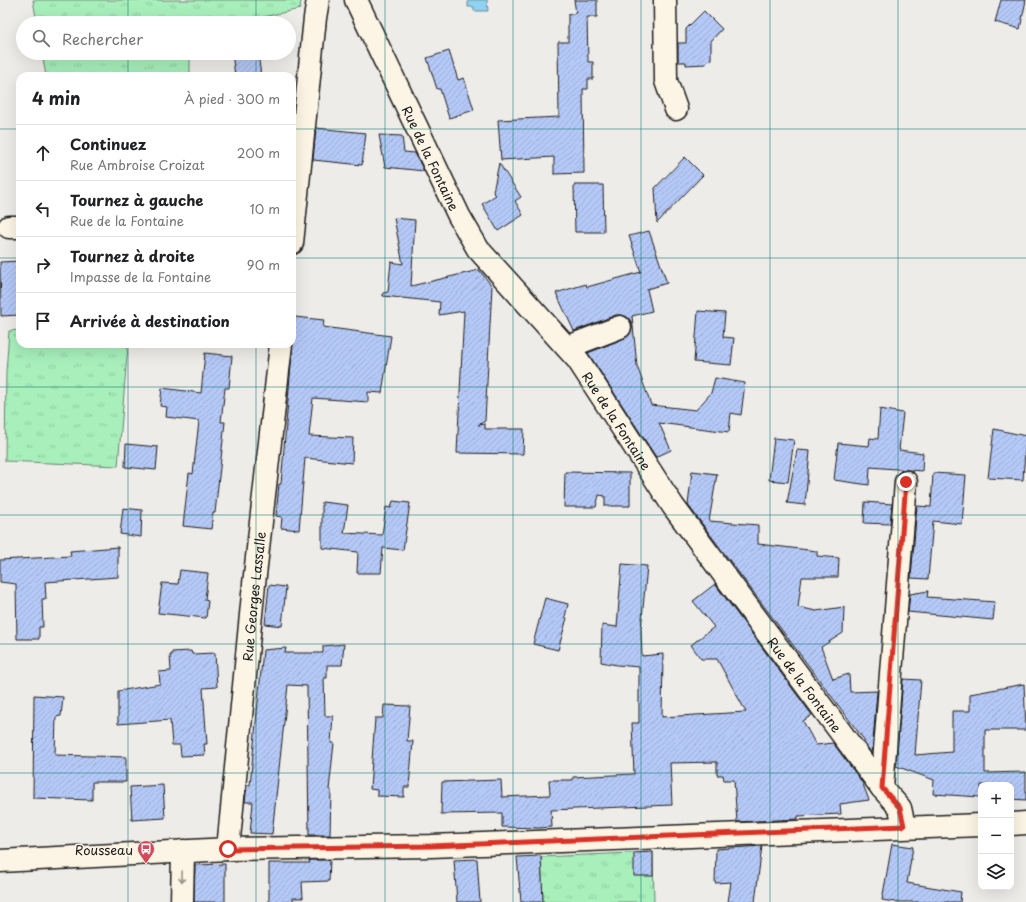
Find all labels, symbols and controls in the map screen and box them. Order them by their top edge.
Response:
search box [16,16,296,60]
icon: search [30,27,52,49]
text: Rechercher [62,27,143,50]
text: 4 min [32,85,80,111]
text: À pied · 300 m [184,89,280,108]
street label: Rue de la Fontaine [398,102,464,214]
text: Continuez [70,132,146,155]
icon: ahead [32,142,54,164]
text: 200 m [237,143,280,162]
text: Rue Ambroise Croizat [70,155,205,174]
text: Tournez à gauche [70,188,204,211]
icon: left [32,198,54,220]
text: 10 m [250,199,280,218]
text: Rue de la Fontaine [70,211,184,230]
text: Tournez à droite [70,244,195,267]
icon: right [32,254,54,276]
text: 90 m [247,255,280,274]
text: Impasse de la Fontaine [70,267,211,286]
text: Arrivée à destination [70,309,230,332]
icon: arrive [32,310,54,332]
street label: Rue de la Fontaine [578,367,657,474]
route end [897,473,915,491]
street label: Rue Georges Lassalle [237,530,269,662]
street label: Rue de la Fontaine [764,633,847,736]
map controls [978,782,1014,890]
button: + [978,782,1014,818]
button: − [978,818,1014,854]
bus stop icon: Rousseau [136,839,156,864]
place label: Rousseau [75,840,133,859]
route start [219,840,237,858]
button: layers [978,854,1014,890]
one-way arrow [178,870,186,883]

